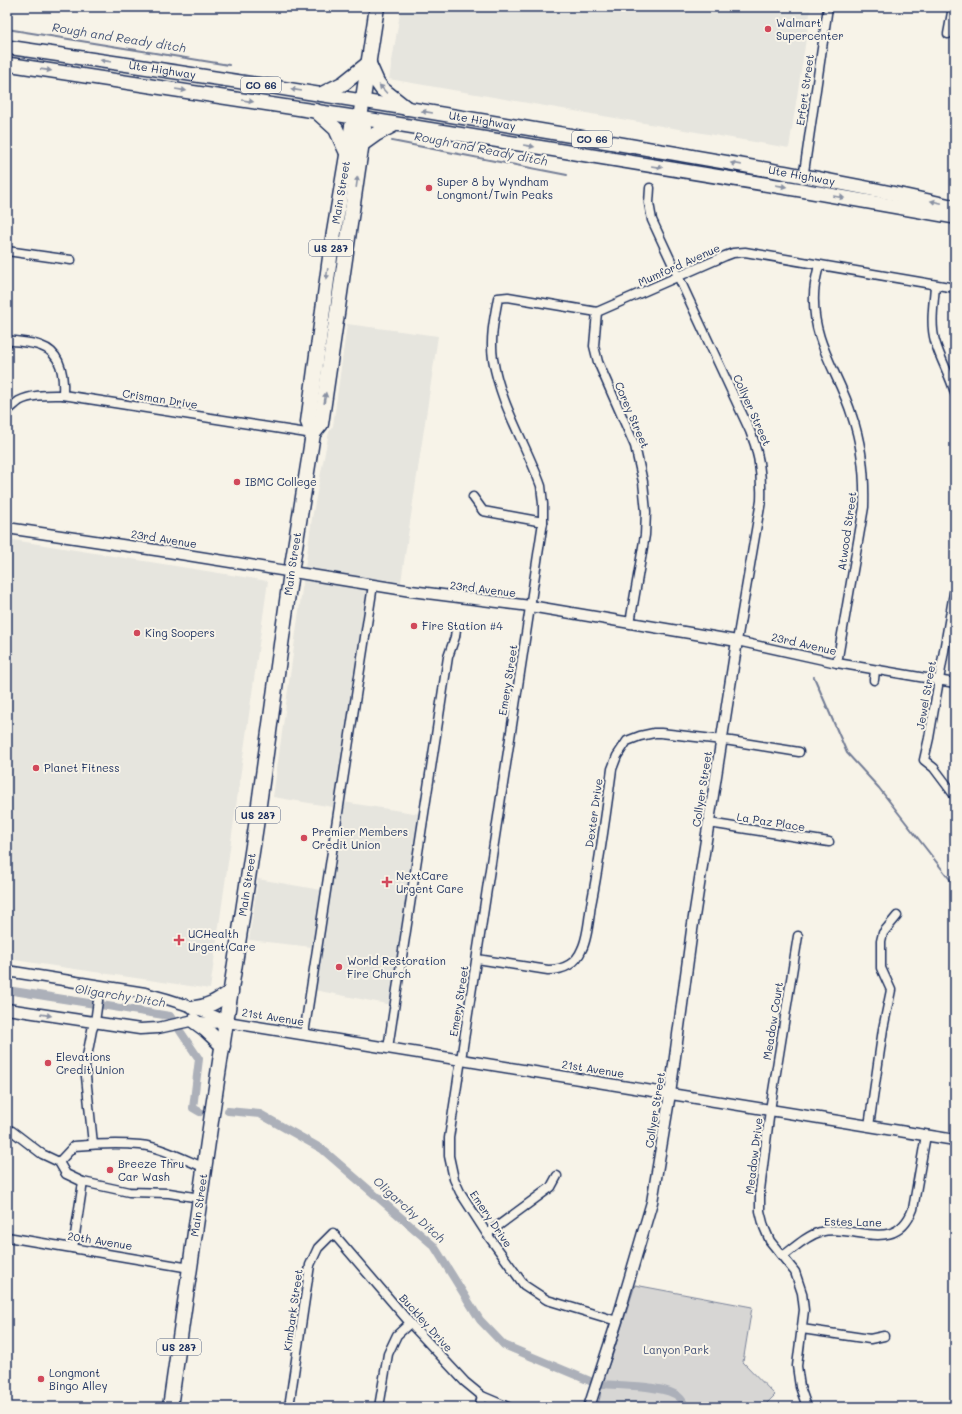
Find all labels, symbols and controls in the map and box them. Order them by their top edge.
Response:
place label: Walmart Supercenter [776,15,844,43]
water label: Rough and Ready ditch [51,19,187,56]
marker: Walmart Supercenter [763,24,773,34]
street label: Erfert Street [792,53,817,127]
street label: Ute Highway [128,57,197,82]
one-way arrow [100,58,112,64]
one-way arrow [40,67,52,73]
road number: CO 66 [241,77,281,93]
one-way arrow [378,84,388,94]
one-way arrow [175,87,187,93]
one-way arrow [290,87,303,93]
one-way arrow [242,98,254,104]
street label: Ute Highway [448,107,517,133]
one-way arrow [421,109,433,115]
water label: Rough and Ready ditch [413,127,549,169]
road number: CO 66 [572,131,612,147]
one-way arrow [523,143,535,149]
street label: Main Street [328,159,353,225]
one-way arrow [730,161,742,167]
street label: Ute Highway [767,162,837,189]
one-way arrow [651,164,663,170]
place label: Super 8 by Wyndham Longmont/Twin Peaks [437,174,553,202]
one-way arrow [354,176,360,188]
marker: Super 8 by Wyndham Longmont/Twin Peaks [424,183,434,193]
one-way arrow [775,184,787,190]
one-way arrow [833,194,845,200]
one-way arrow [930,199,942,205]
road number: US 287 [309,240,353,256]
street label: Mumford Avenue [635,240,722,289]
one-way arrow [324,268,330,280]
street label: Collyer Street [730,372,775,448]
street label: Corey Street [612,379,653,451]
street label: Crisman Drive [121,385,199,412]
one-way arrow [322,392,328,404]
place label: IBMC College [245,474,317,489]
marker: IBMC College [232,477,242,487]
street label: Atwood Street [834,490,859,571]
street label: 23rd Avenue [130,526,198,551]
street label: Main Street [280,531,304,596]
street label: 23rd Avenue [449,577,517,600]
place label: Fire Station #4 [422,618,503,633]
marker: Fire Station #4 [409,621,419,631]
place label: King Soopers [145,625,215,640]
marker: King Soopers [132,628,142,638]
street label: 23rd Avenue [770,629,838,658]
street label: Emery Street [494,643,521,716]
street label: Jewel Street [912,659,939,730]
street label: Collyer Street [688,750,715,828]
place label: Planet Fitness [44,760,120,775]
marker: Planet Fitness [31,763,41,773]
street label: Dexter Drive [581,777,606,849]
road number: US 287 [236,807,280,823]
street label: La Paz Place [736,809,807,834]
place label: Premier Members Credit Union [312,824,408,852]
marker: Premier Members Credit Union [299,833,309,843]
street label: Main Street [234,852,259,917]
place label: NextCare Urgent Care [396,868,464,896]
marker: NextCare Urgent Care [381,876,393,888]
place label: UCHealth Urgent Care [188,926,256,954]
marker: UCHealth Urgent Care [173,934,185,946]
place label: World Restoration Fire Church [347,953,446,981]
marker: World Restoration Fire Church [334,962,344,972]
street label: Emery Street [445,964,472,1037]
water label: Oligarchy Ditch [74,980,167,1010]
street label: Meadow Court [759,981,786,1061]
street label: 21st Avenue [241,1004,305,1029]
one-way arrow [39,1012,52,1018]
place label: Elevations Credit Union [56,1049,124,1077]
street label: 21st Avenue [561,1056,625,1081]
marker: Elevations Credit Union [43,1058,53,1068]
street label: Collyer Street [641,1071,668,1149]
street label: Meadow Drive [741,1117,766,1195]
place label: Breeze Thru Car Wash [118,1156,184,1184]
marker: Breeze Thru Car Wash [105,1165,115,1175]
street label: Main Street [187,1172,210,1238]
water label: Oligarchy Ditch [370,1173,449,1246]
street label: Emery Drive [467,1187,516,1250]
street label: Estes Lane [824,1213,882,1230]
street label: 20th Avenue [67,1228,134,1253]
street label: Kimbark Street [279,1268,306,1352]
street label: Buckley Drive [396,1290,457,1355]
road number: US 287 [157,1339,201,1355]
park label: Lanyon Park [643,1342,709,1357]
place label: Longmont Bingo Alley [49,1365,108,1393]
marker: Longmont Bingo Alley [36,1374,46,1384]

